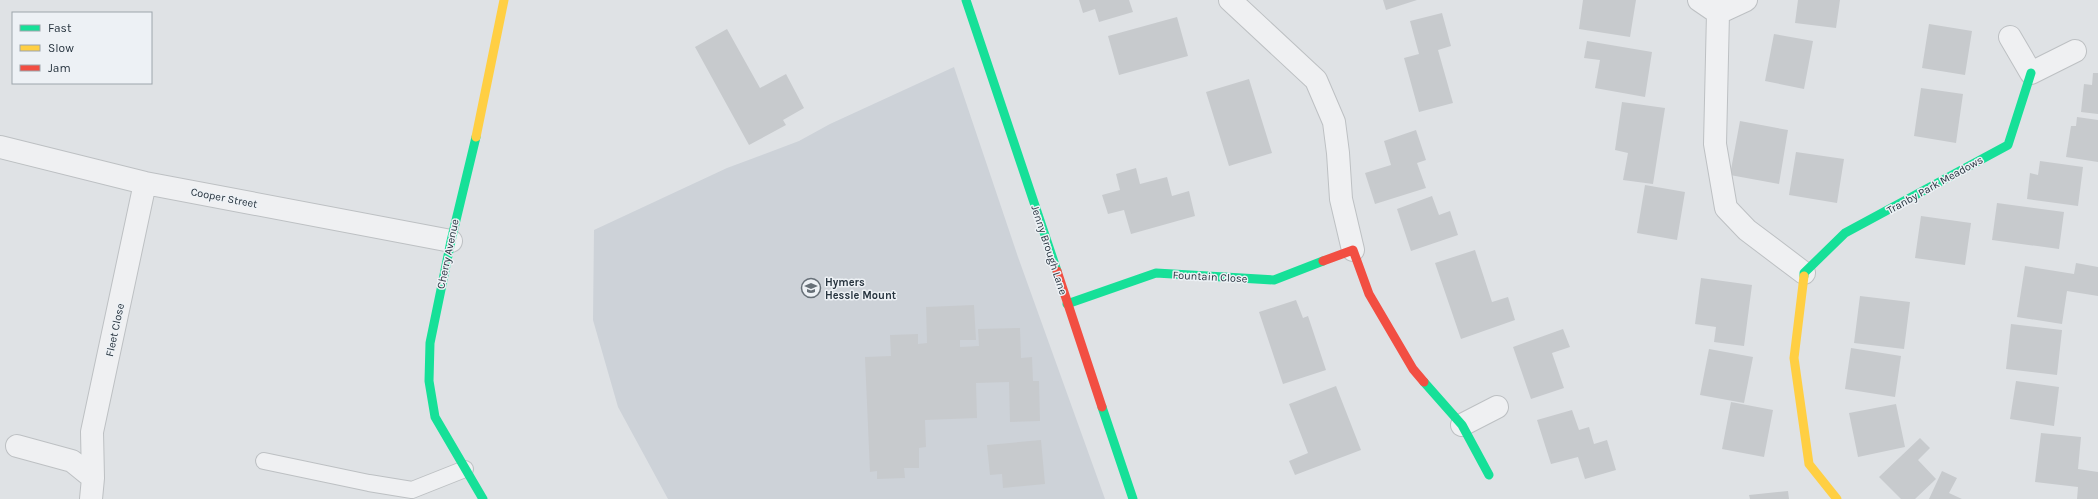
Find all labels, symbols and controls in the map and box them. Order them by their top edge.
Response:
legend [12,12,152,84]
text: Fast [48,21,72,35]
text: Slow [48,41,74,55]
text: Jam [48,61,71,75]
street label: Tranby Park Meadows [1885,153,1986,217]
street label: Cooper Street [190,185,258,211]
street label: Jenny Brough Lane [1028,204,1070,297]
street label: Cherry Avenue [434,218,462,290]
street label: Fountain Close [1172,269,1248,285]
place label: Hymers Hessle Mount [825,276,897,302]
school or university icon: Hymers Hessle Mount [800,277,822,299]
street label: Fleet Close [103,302,127,358]

